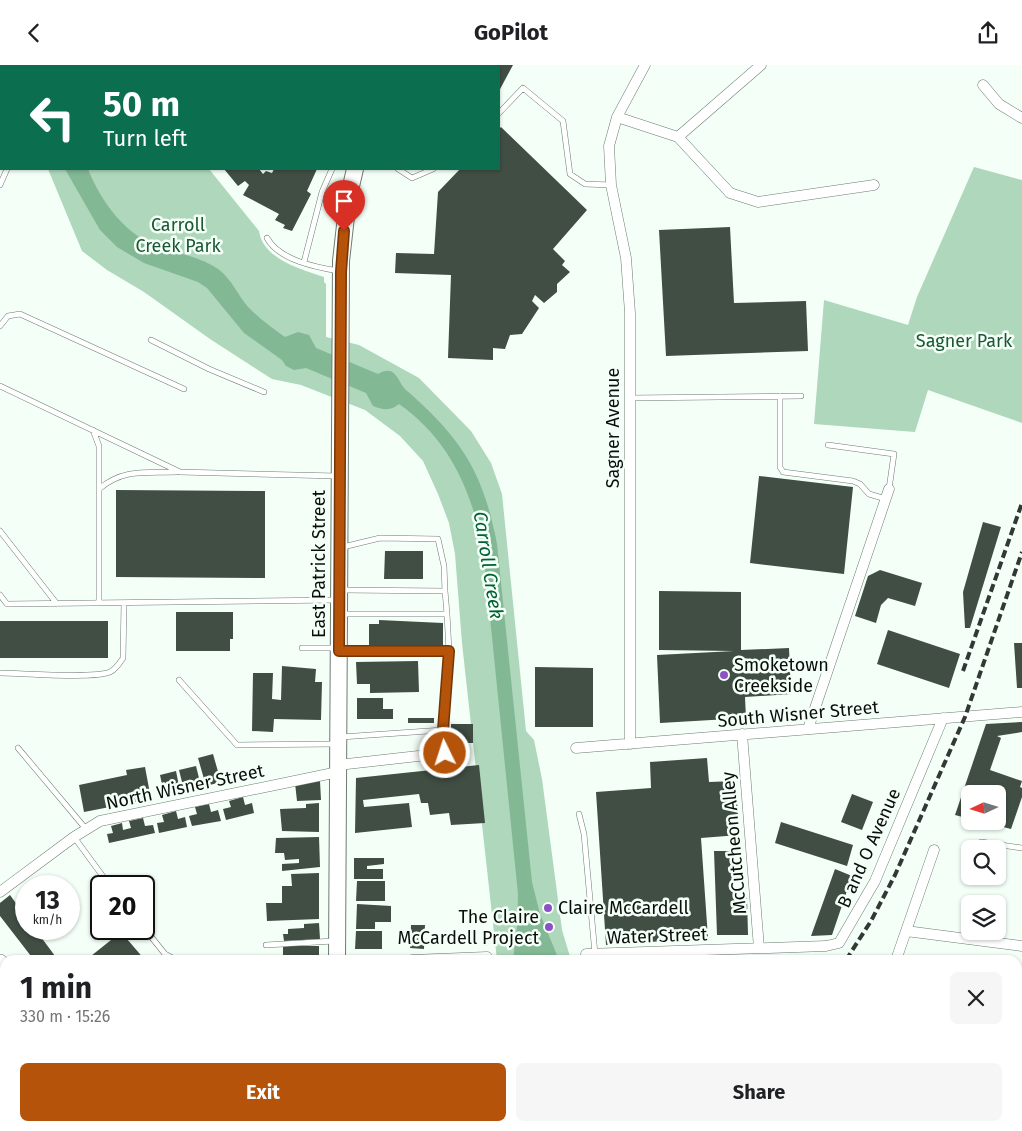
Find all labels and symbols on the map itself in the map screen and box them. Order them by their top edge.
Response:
pin [323,180,365,231]
park label: Carroll Creek Park [135,214,221,257]
park label: Sagner Park [916,330,1013,352]
street label: Sagner Avenue [602,368,624,488]
street label: East Patrick Street [308,490,330,638]
water label: Carroll Creek [469,510,508,620]
place label: Smoketown Creekside [734,654,829,697]
marker: Smoketown Creekside [718,669,730,681]
street label: South Wisner Street [716,696,880,732]
position arrow [418,726,470,778]
street label: North Wisner Street [104,759,266,814]
street label: McCutcheon Alley [717,771,751,915]
street label: B and O Avenue [833,785,905,911]
north arrow [961,785,1006,830]
speed limit sign: 20 [90,875,155,940]
place label: Claire McCardell [558,897,689,919]
marker: Claire McCardell [542,902,554,914]
place label: The Claire McCardell Project [397,906,539,949]
marker: The Claire McCardell Project [543,921,555,933]
street label: Water Street [606,923,708,949]

